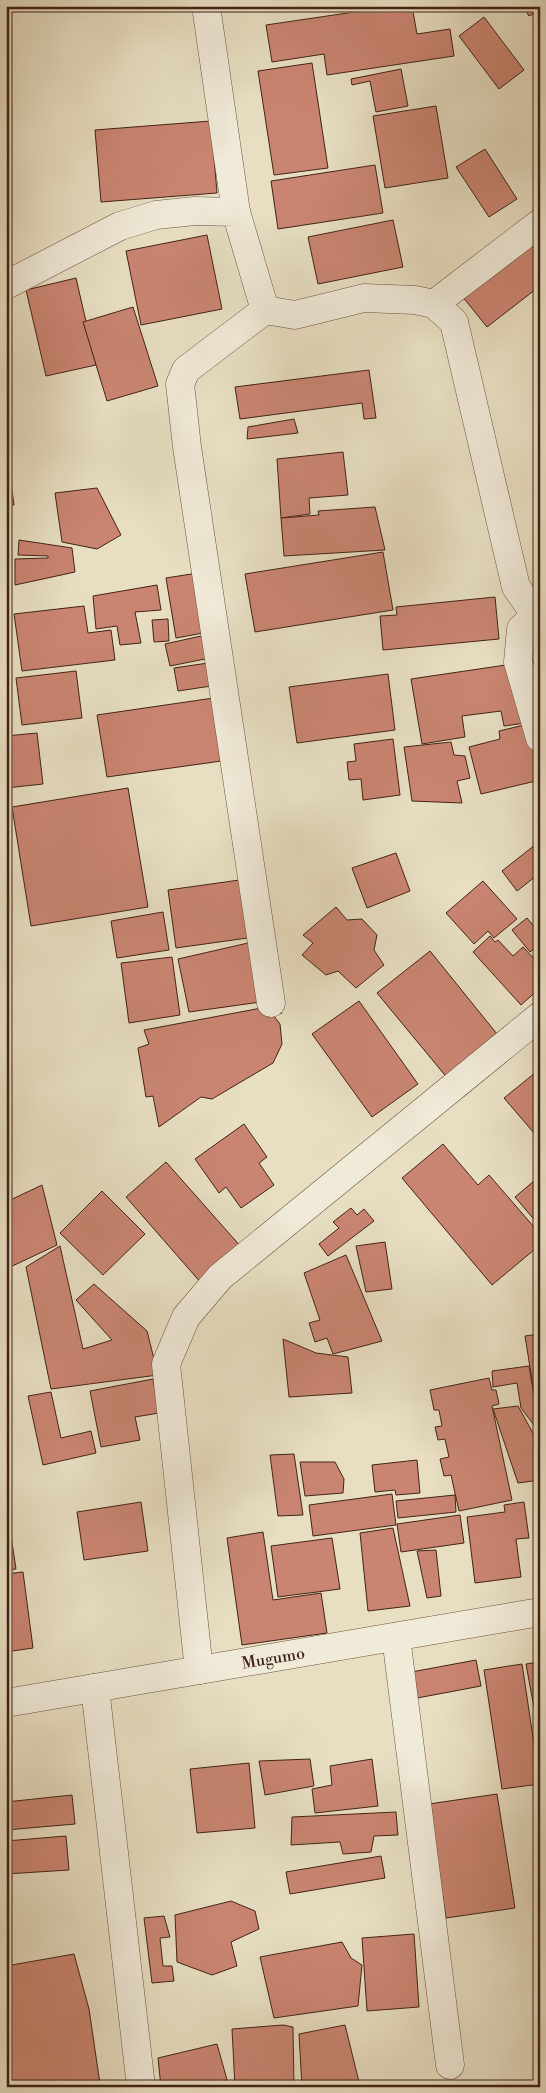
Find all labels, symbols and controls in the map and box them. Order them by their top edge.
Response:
street label: Mugumo [240,1643,306,1674]

